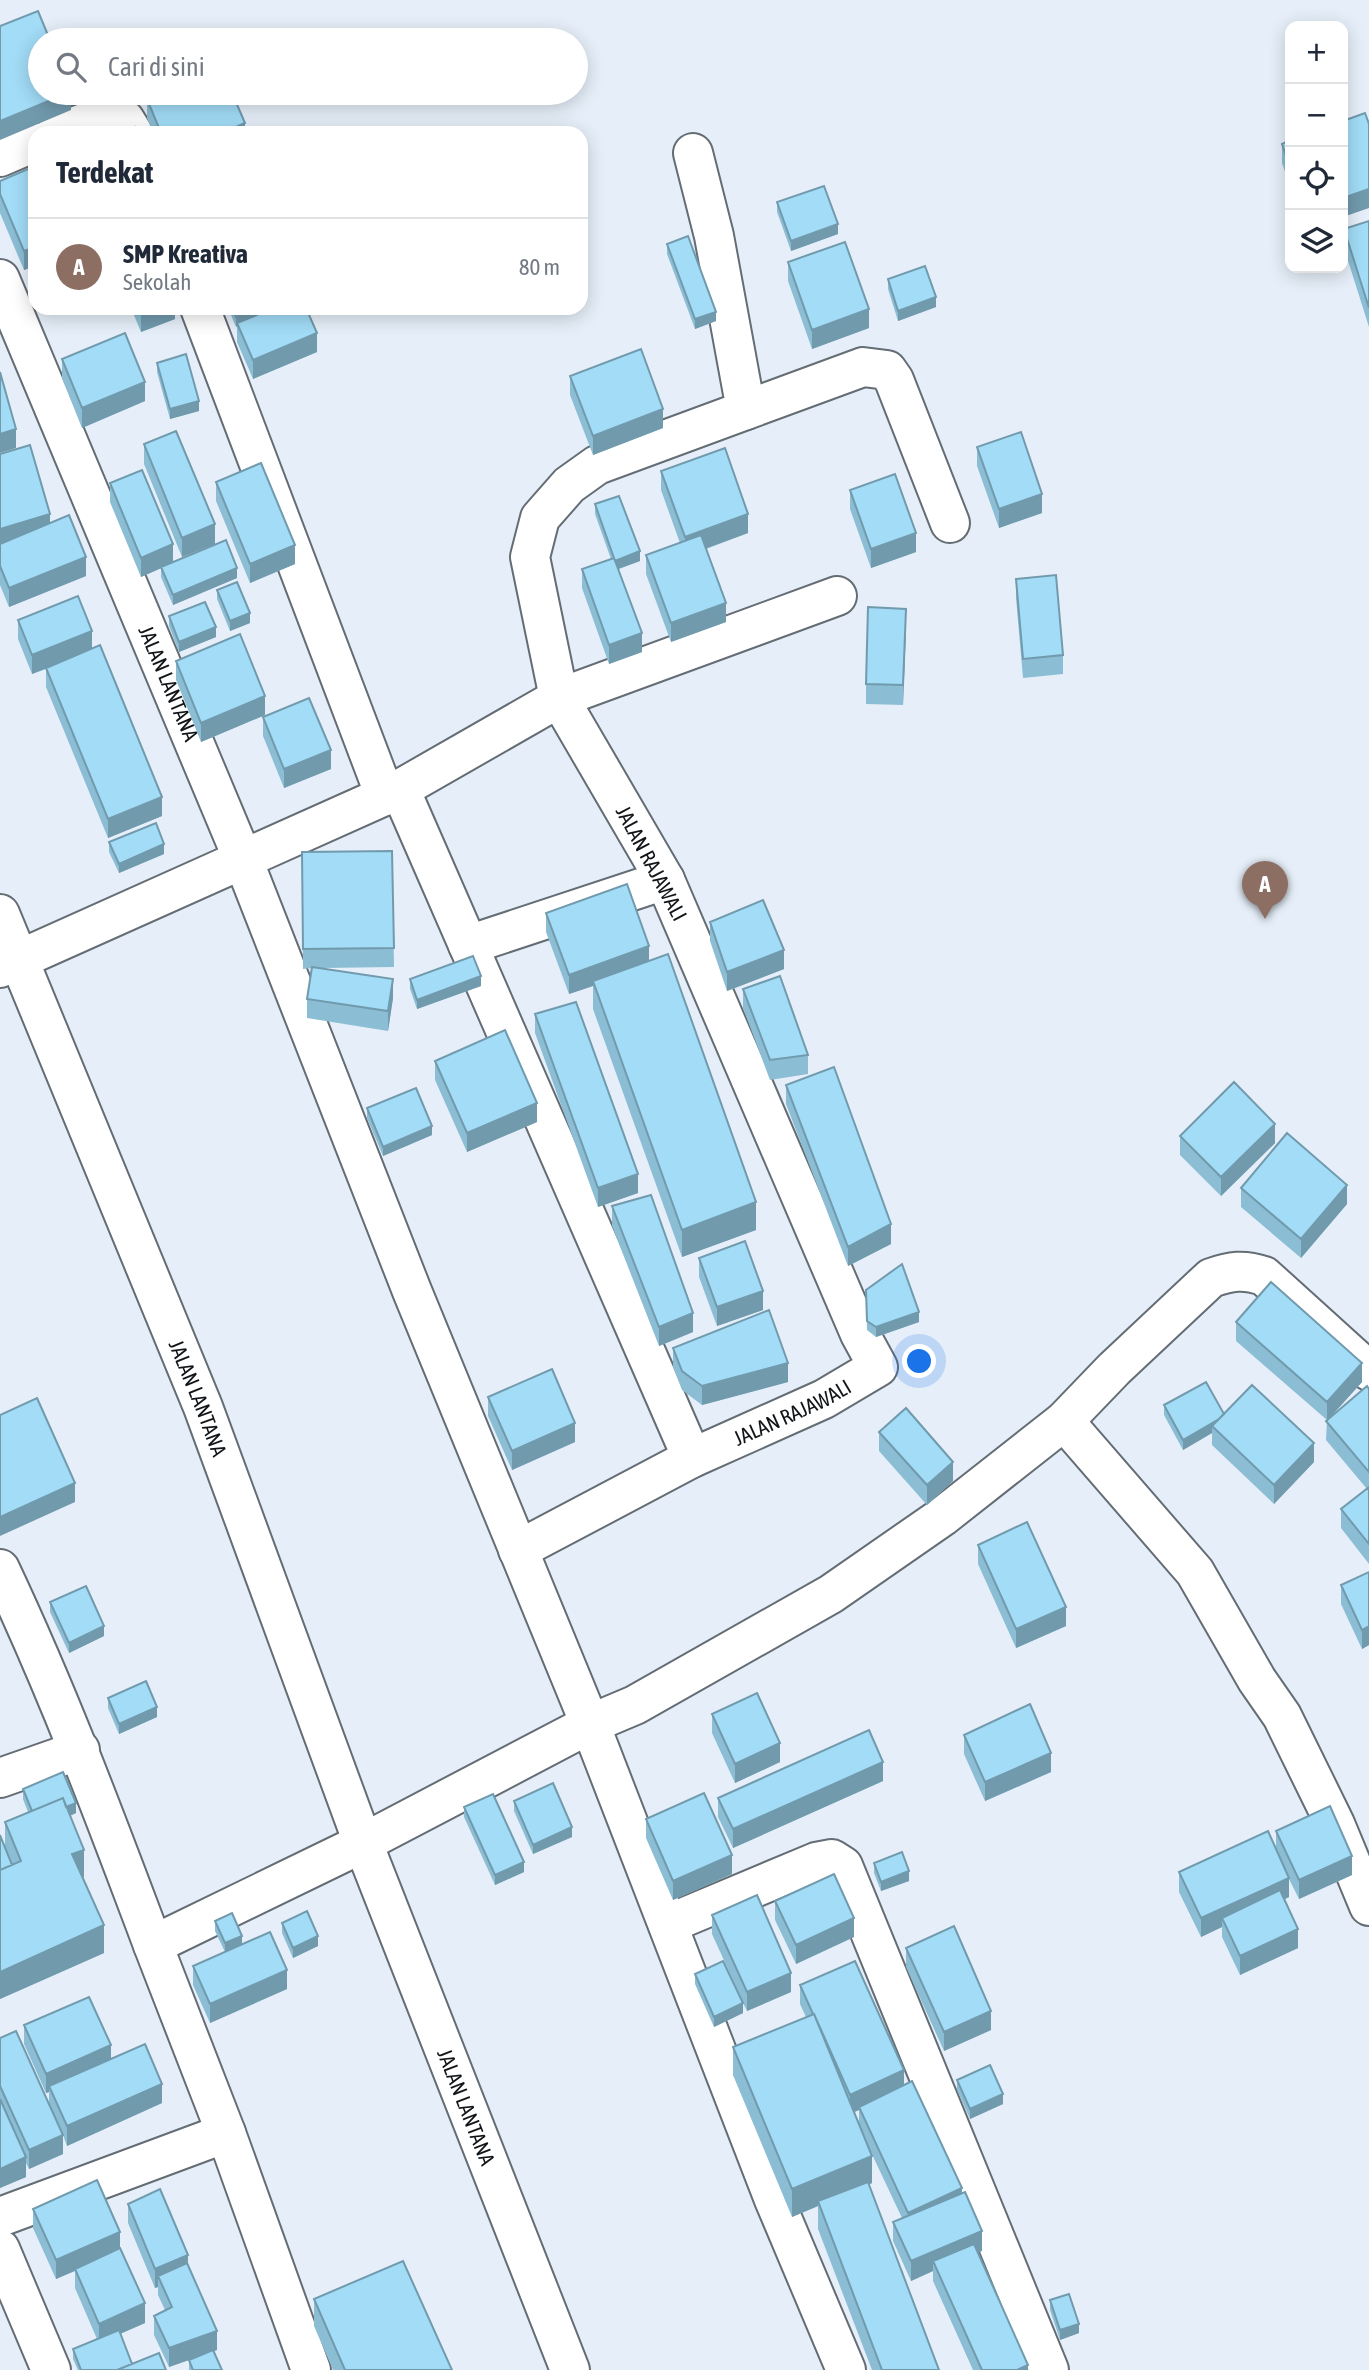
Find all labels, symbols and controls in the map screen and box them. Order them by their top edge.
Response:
map controls [1285,21,1348,273]
button: + [1285,21,1348,84]
search box [28,28,588,105]
icon: search [52,48,90,86]
text: Cari di sini [108,52,205,82]
button: − [1285,84,1348,147]
button: locate [1285,147,1348,210]
text: Terdekat [56,155,153,189]
button: layers [1285,210,1348,273]
text: SMP Kreativa [123,239,248,269]
text: A [73,254,85,280]
text: 80 m [519,254,560,280]
text: Sekolah [123,269,192,295]
street label: JALAN LANTANA [134,622,204,745]
street label: JALAN RAJAWALI [612,801,692,925]
pin: A [1242,861,1288,919]
street label: JALAN LANTANA [165,1336,232,1460]
your location [902,1344,936,1378]
street label: JALAN RAJAWALI [730,1374,855,1450]
street label: JALAN LANTANA [433,2045,501,2169]

